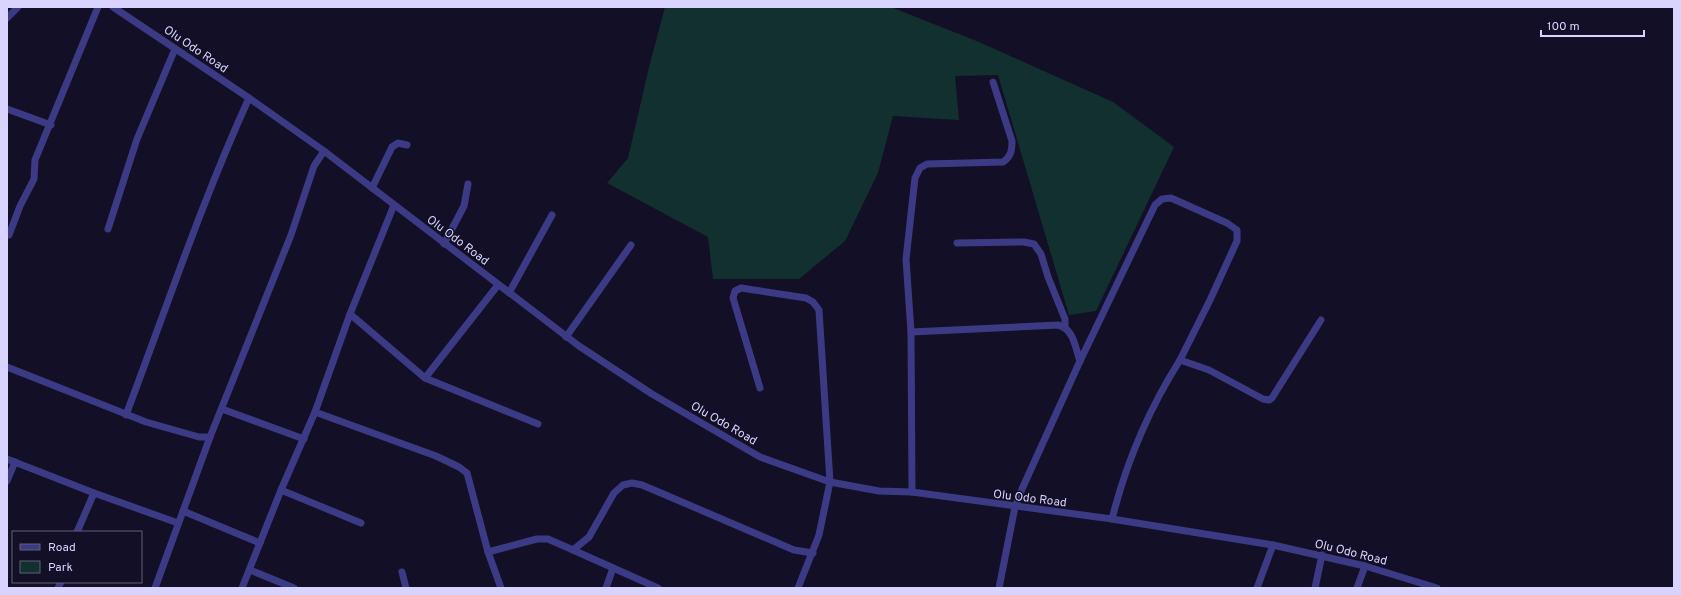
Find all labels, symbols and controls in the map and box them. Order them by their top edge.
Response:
scale bar [1541,12,1644,38]
text: 100 m [1547,19,1580,35]
street label: Olu Odo Road [160,22,231,77]
street label: Olu Odo Road [423,212,492,270]
street label: Olu Odo Road [687,398,760,449]
street label: Olu Odo Road [992,487,1068,511]
legend [12,531,142,583]
street label: Olu Odo Road [1313,536,1389,570]
text: Road [48,540,76,556]
text: Park [48,560,73,576]

